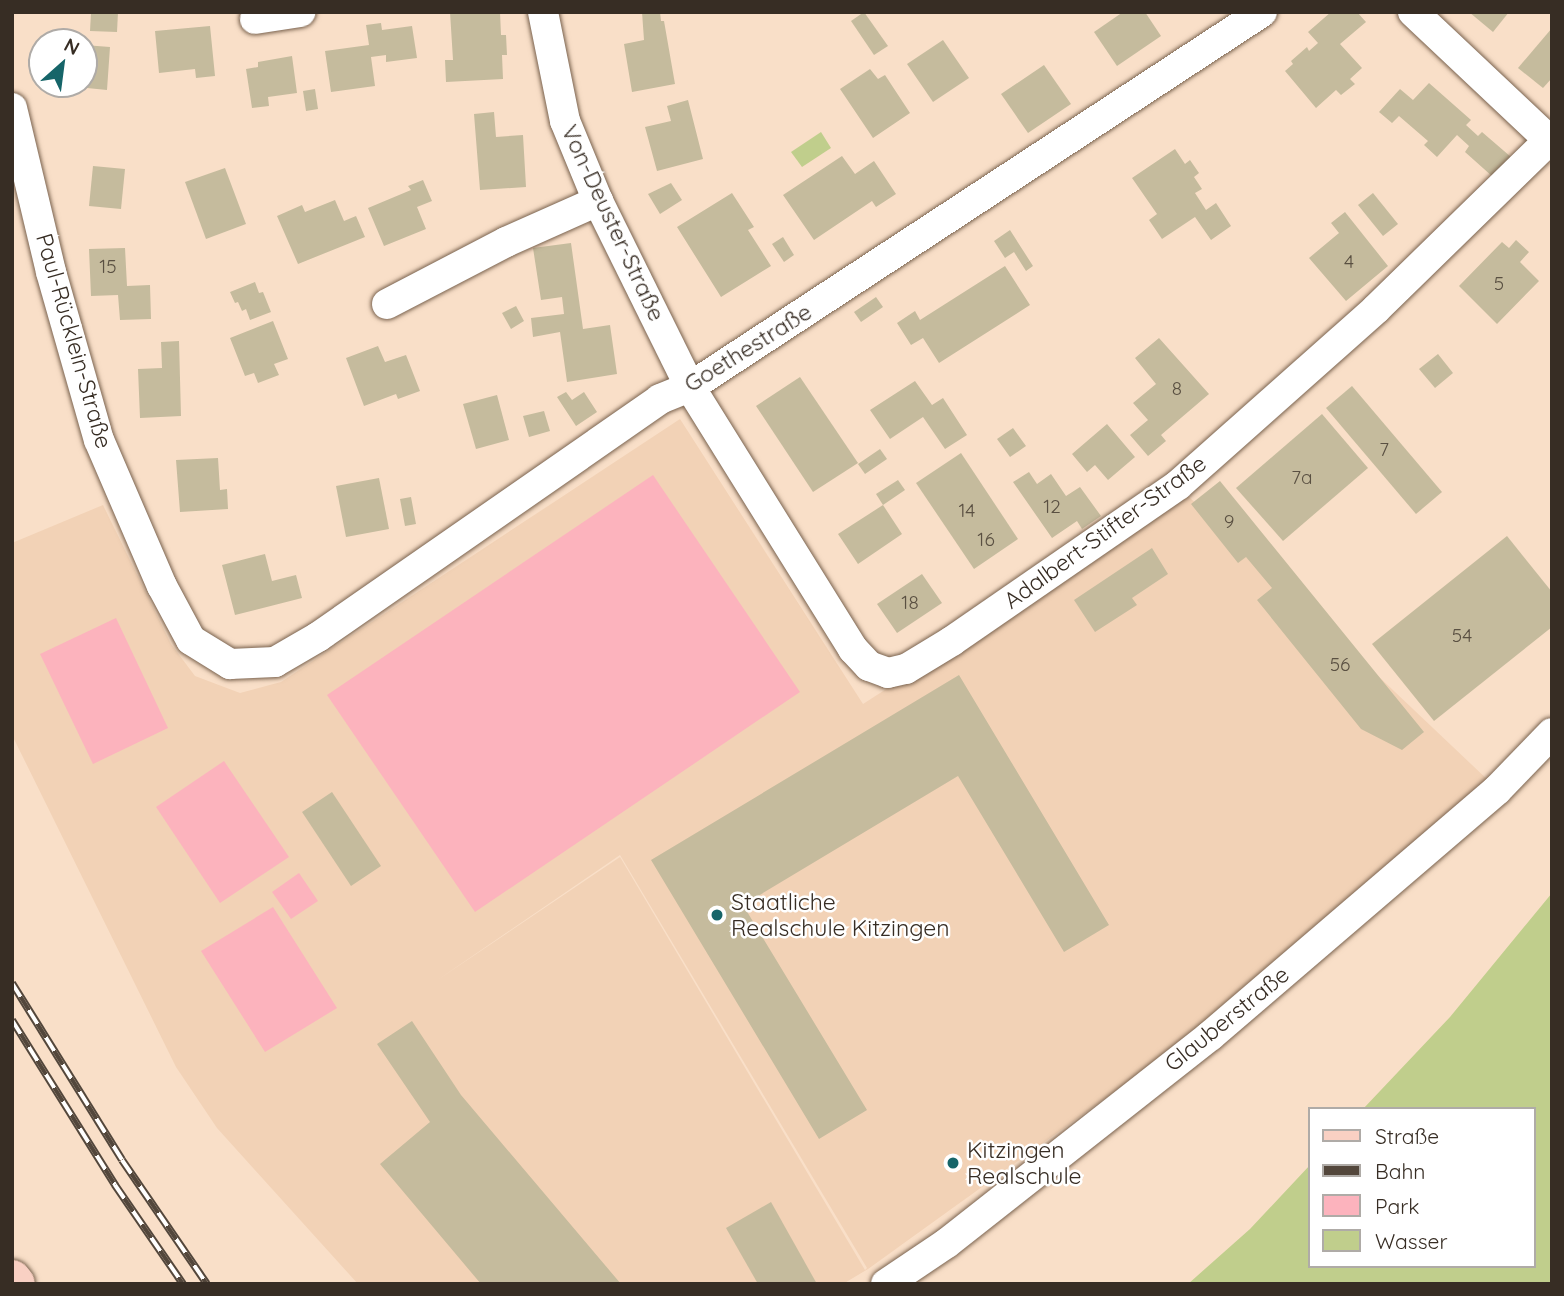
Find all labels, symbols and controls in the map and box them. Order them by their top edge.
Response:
north arrow [28,28,98,98]
text: N [60,32,84,60]
street label: Von-Deuster-Straße [555,121,671,325]
street label: Paul-Rücklein-Straße [30,230,118,452]
house number: 4 [1344,251,1354,273]
house number: 15 [99,256,117,278]
house number: 5 [1494,273,1504,295]
street label: Goethestraße [679,298,817,398]
house number: 8 [1172,378,1182,400]
house number: 7 [1379,439,1389,461]
street label: Adalbert-Stifter-Straße [998,449,1212,615]
house number: 7a [1291,467,1313,489]
house number: 12 [1043,496,1061,518]
house number: 14 [959,500,975,522]
house number: 9 [1224,511,1234,533]
house number: 16 [977,529,995,551]
house number: 18 [901,592,919,614]
house number: 54 [1452,625,1472,647]
house number: 56 [1330,654,1350,676]
place label: Staatliche Realschule Kitzingen [731,888,949,942]
marker: Staatliche Realschule Kitzingen [709,907,725,923]
street label: Glauberstraße [1159,960,1295,1078]
legend [1308,1107,1536,1268]
text: Straße [1375,1123,1439,1149]
place label: Kitzingen Realschule [967,1136,1082,1190]
marker: Kitzingen Realschule [945,1155,961,1171]
text: Bahn [1375,1158,1425,1184]
text: Park [1375,1193,1419,1219]
text: Wasser [1375,1228,1447,1254]

